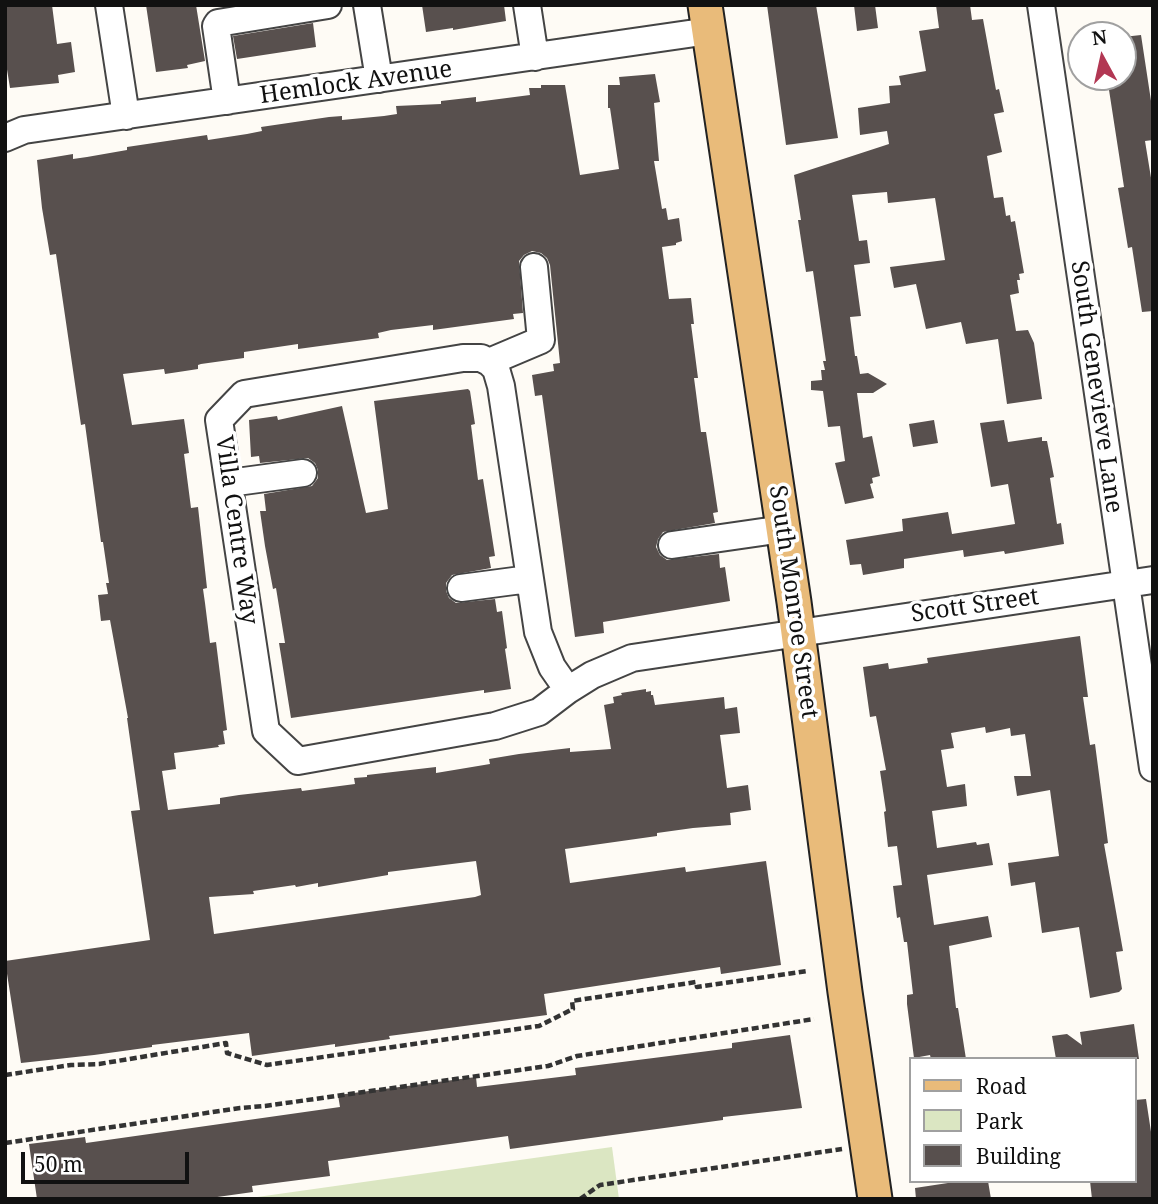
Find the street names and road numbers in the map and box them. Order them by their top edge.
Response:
street label: Hemlock Avenue [258,55,454,111]
street label: South Genevieve Lane [1064,259,1128,515]
street label: Villa Centre Way [208,434,264,626]
street label: South Monroe Street [762,484,824,720]
street label: Scott Street [909,583,1041,629]

